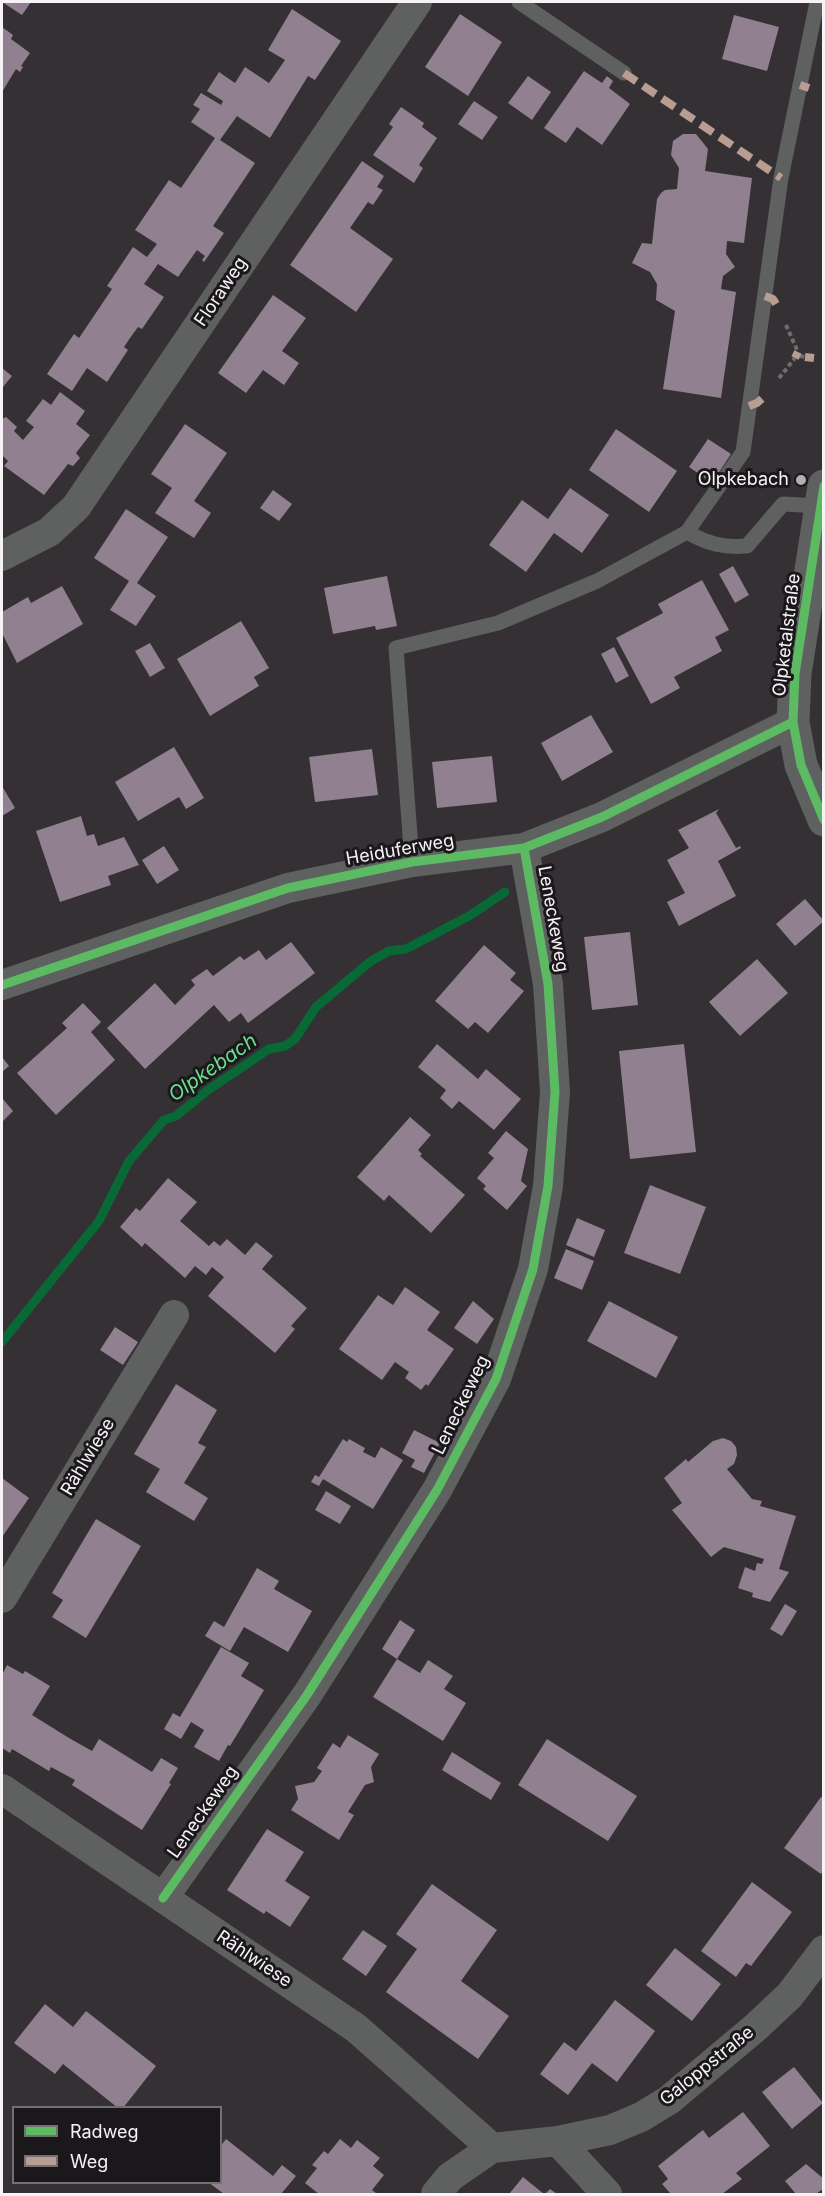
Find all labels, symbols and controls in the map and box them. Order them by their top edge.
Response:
street label: Floraweg [190,253,252,331]
place label: Olpkebach [698,469,789,491]
marker: Olpkebach [794,473,808,487]
street label: Olpketalstraße [769,572,805,698]
street label: Heiduferweg [344,830,456,870]
street label: Leneckeweg [533,864,573,974]
water label: Olpkebach [164,1029,262,1107]
street label: Leneckeweg [428,1352,494,1458]
street label: Rählwiese [57,1414,119,1500]
street label: Leneckeweg [163,1762,243,1862]
street label: Rählwiese [212,1926,296,1992]
street label: Galoppstraße [656,2022,758,2110]
legend [12,2106,222,2184]
text: Radweg [70,2121,139,2142]
text: Weg [70,2151,108,2172]

